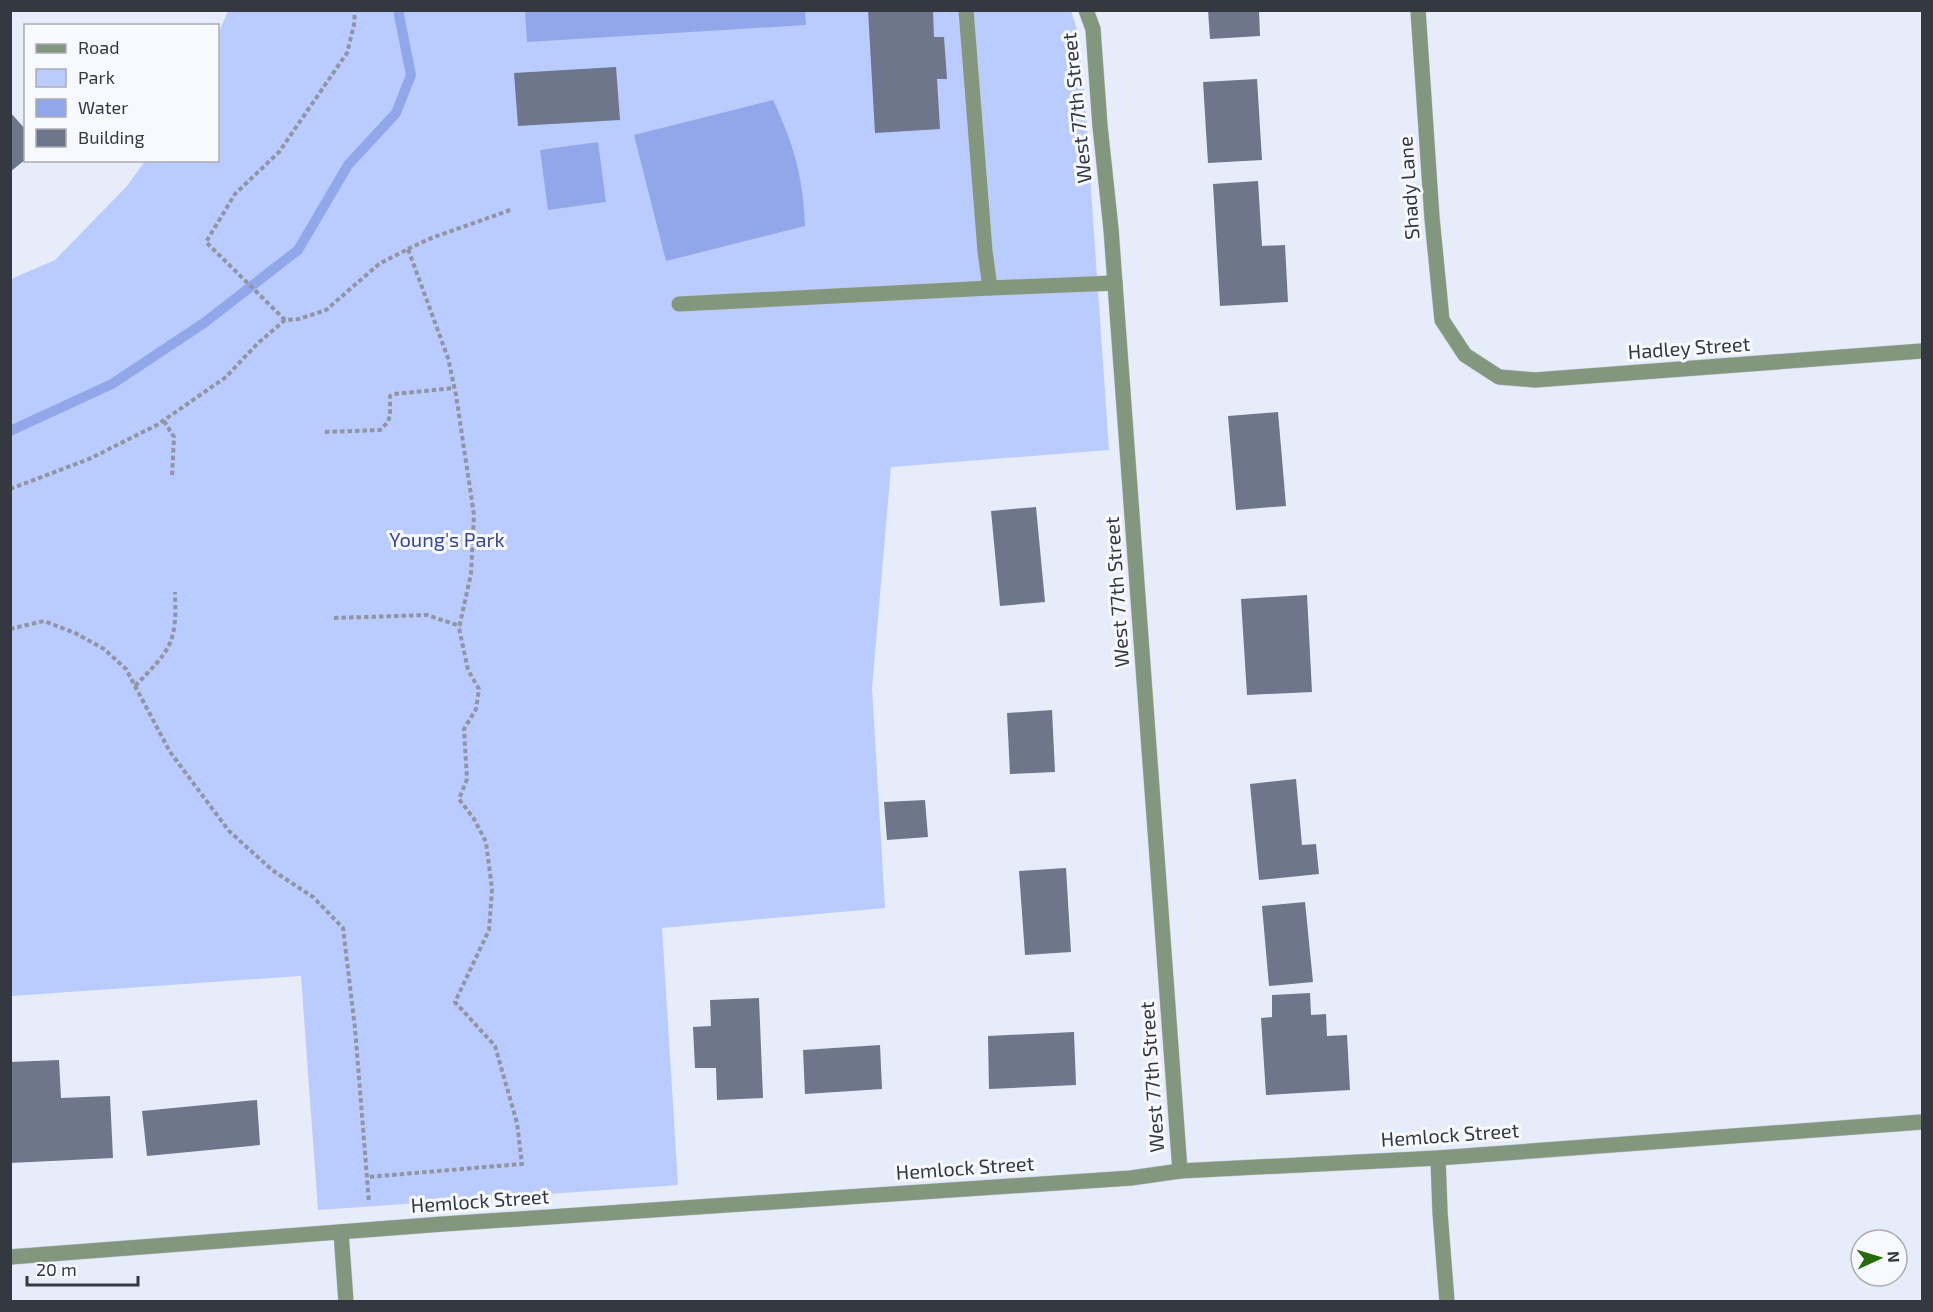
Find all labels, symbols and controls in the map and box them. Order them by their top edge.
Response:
legend [24,24,219,162]
street label: West 77th Street [1056,31,1096,185]
text: Road [78,36,119,58]
text: Park [78,66,115,88]
text: Water [78,96,128,118]
text: Building [78,126,145,148]
street label: Shady Lane [1392,136,1424,241]
street label: Hadley Street [1627,331,1751,363]
street label: West 77th Street [1099,515,1133,668]
park label: Young's Park [389,527,505,551]
street label: West 77th Street [1134,1000,1168,1153]
street label: Hemlock Street [1380,1117,1520,1151]
street label: Hemlock Street [895,1150,1035,1184]
street label: Hemlock Street [410,1183,550,1217]
north arrow [1849,1228,1909,1288]
scale bar [27,1249,138,1287]
text: N [1885,1250,1904,1263]
text: 20 m [36,1258,77,1280]

